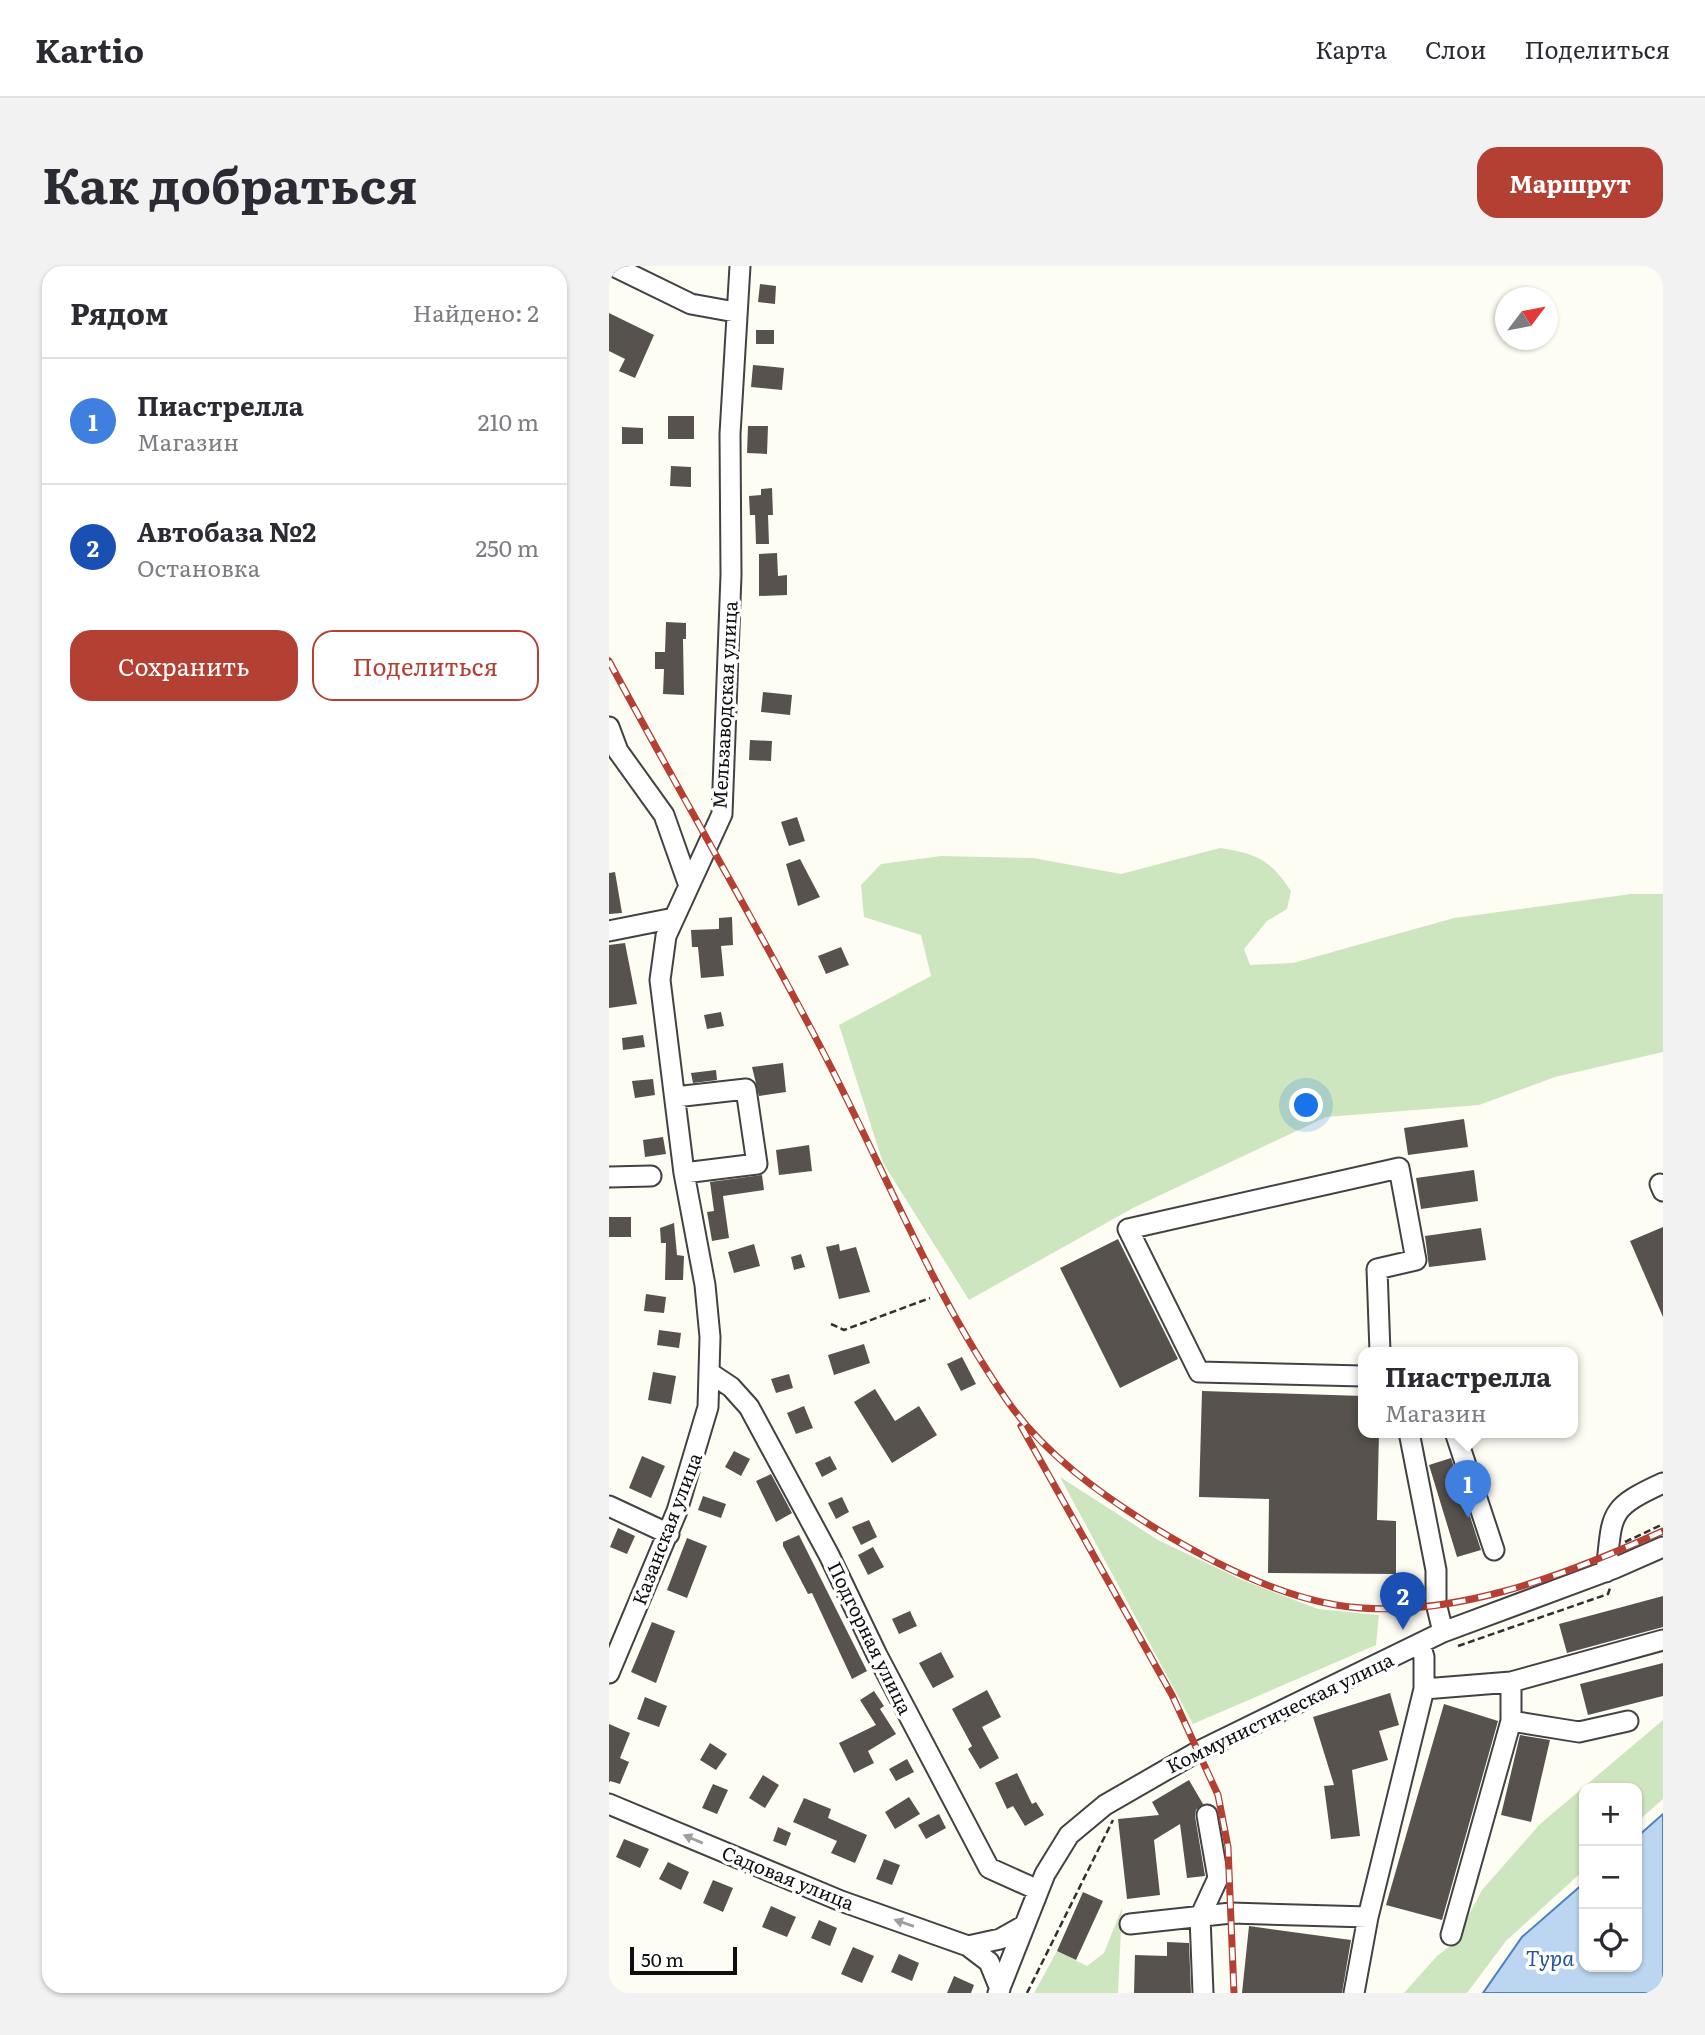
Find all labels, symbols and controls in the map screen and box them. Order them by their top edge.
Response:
text: Kartio [35,24,144,73]
text: Карта [1315,31,1387,66]
text: Слои [1425,31,1486,66]
text: Поделиться [1524,31,1670,66]
text: Как добраться [42,146,418,219]
button: Маршрут [1477,147,1663,218]
north arrow [1495,287,1558,350]
text: Рядом [70,290,168,334]
text: Найдено: 2 [413,295,539,329]
text: Пиастрелла [137,385,304,424]
text: 1 [88,404,98,438]
text: 210 m [478,404,539,438]
text: Магазин [137,424,239,458]
text: Автобаза №2 [137,511,316,550]
text: 2 [87,530,99,564]
text: 250 m [475,530,539,564]
text: Остановка [137,550,260,584]
street label: Мельзаводская улица [705,599,743,810]
button: Сохранить [70,630,298,701]
button: Поделиться [312,630,539,701]
your location [1289,1088,1323,1122]
popup [1358,1347,1578,1438]
text: Пиастрелла [1385,1356,1551,1395]
text: Магазин [1385,1395,1486,1429]
street label: Казанская улица [624,1448,708,1609]
pin: 1 [1445,1460,1491,1518]
street label: Подгорная улица [822,1556,920,1719]
pin: 2 [1380,1572,1426,1630]
street label: Коммунистическая улица [1161,1644,1399,1779]
map controls [1579,1783,1642,1972]
button: + [1579,1783,1642,1846]
one-way arrow [683,1833,703,1845]
street label: Садовая улица [718,1838,859,1917]
button: − [1579,1846,1642,1909]
button: locate [1579,1909,1642,1972]
one-way arrow [894,1917,915,1928]
water label: Тура [1526,1941,1574,1972]
scale bar [630,1944,737,1976]
text: 50 m [641,1945,684,1973]

